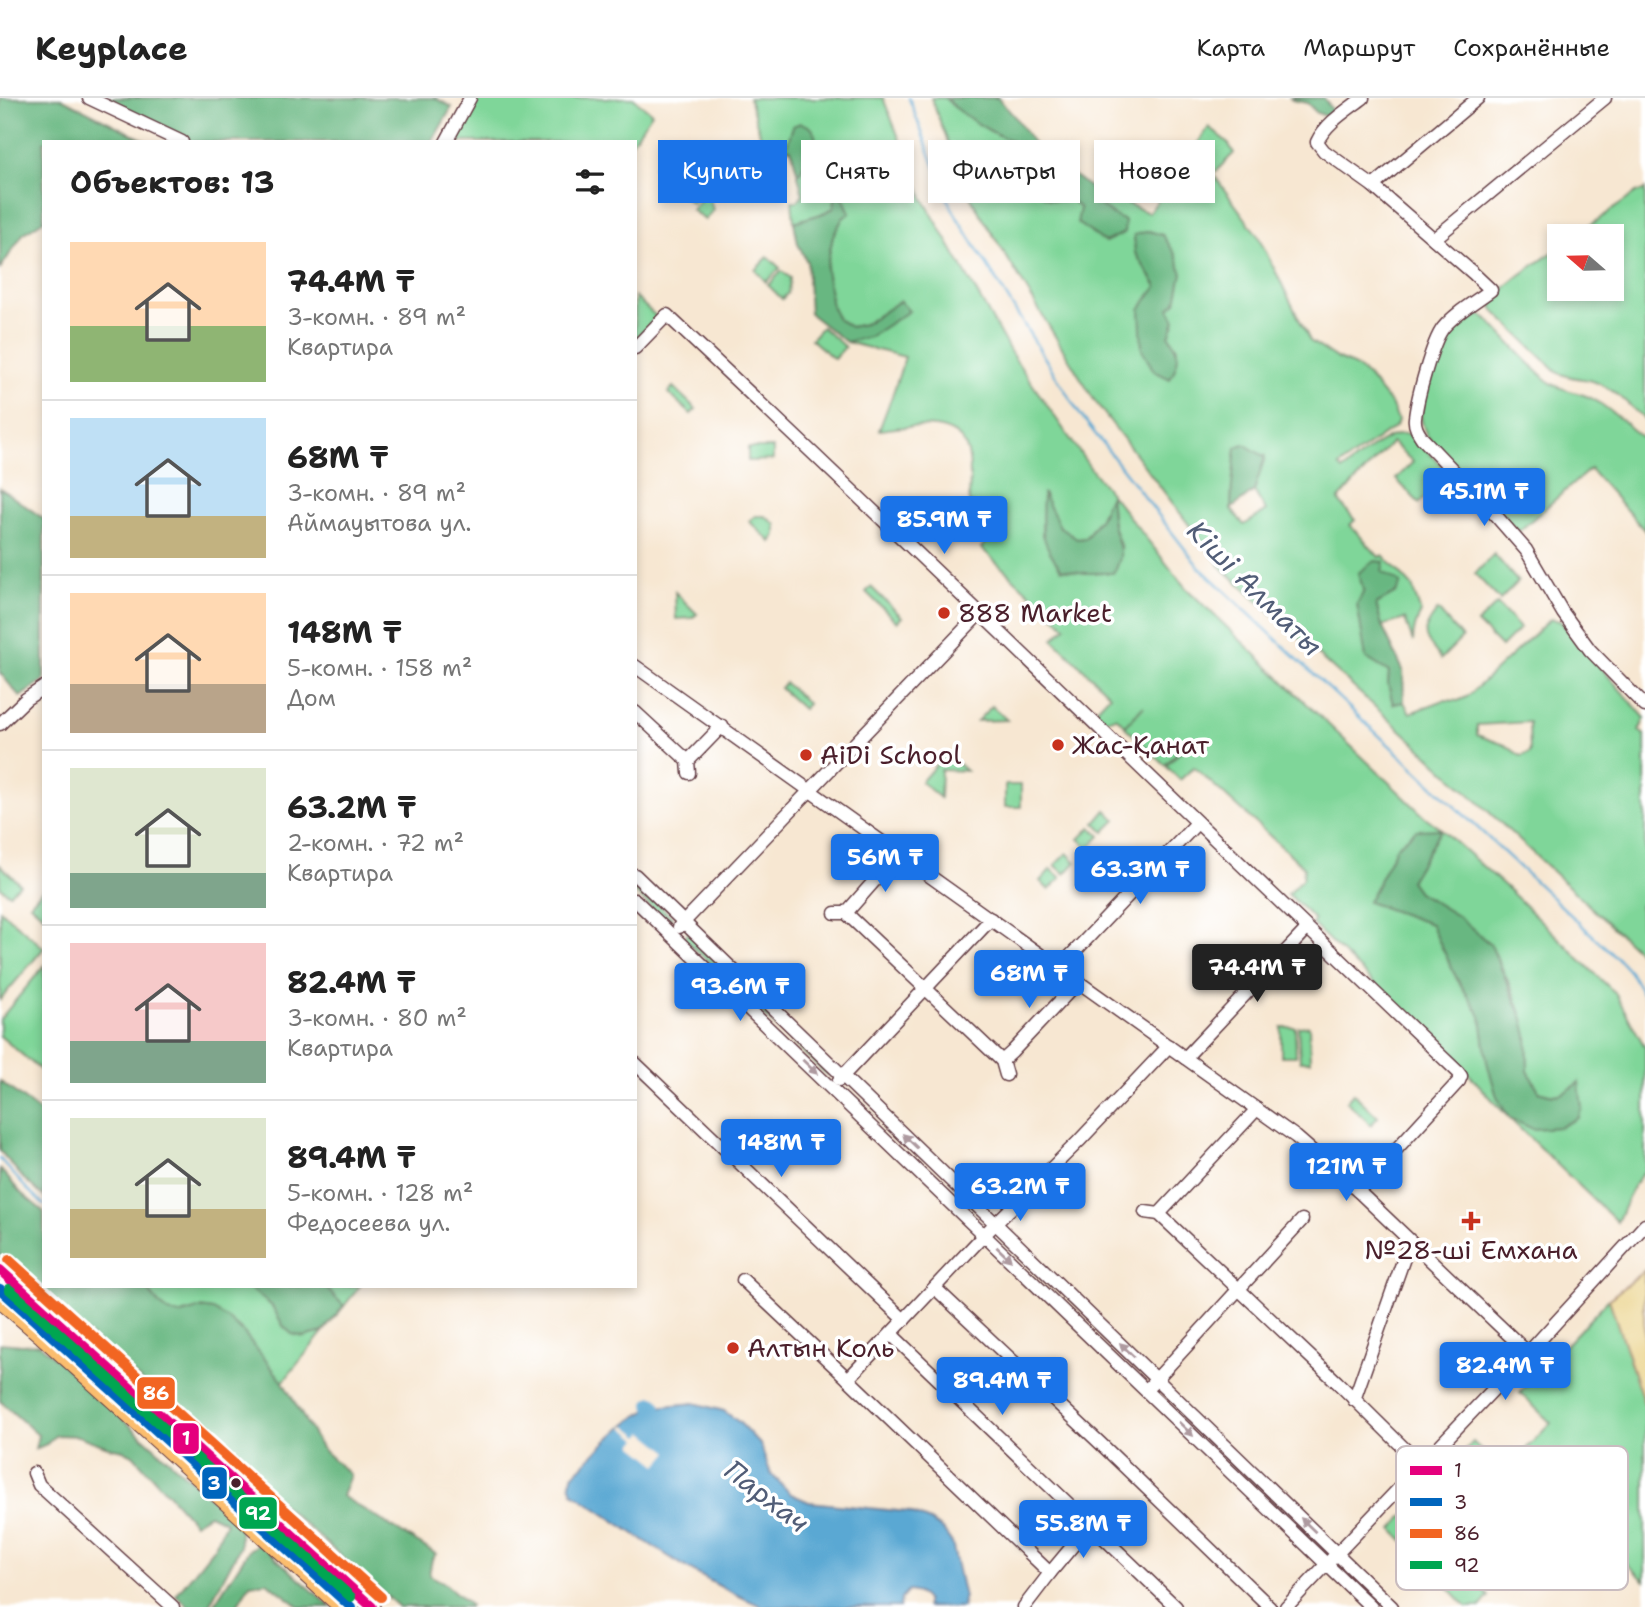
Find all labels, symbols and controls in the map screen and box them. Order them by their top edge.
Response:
text: Keyplace [35,26,188,71]
text: Карта [1197,32,1265,64]
text: Маршрут [1303,32,1415,64]
text: Сохранённые [1453,32,1610,64]
chip: Купить [658,140,787,203]
chip: Снять [801,140,914,203]
chip: Фильтры [928,140,1080,203]
chip: Новое [1094,140,1215,203]
text: Объектов: 13 [70,162,275,203]
icon: filters [571,163,609,201]
north arrow [1547,224,1624,301]
map controls [1547,224,1624,301]
text: 74.4M ₸ [287,261,415,302]
icon: home [126,270,210,354]
text: 3-комн. · 89 m² [287,302,466,332]
text: Квартира [287,332,393,362]
text: 68M ₸ [287,437,388,478]
icon: home [126,446,210,530]
pin: 45.1M ₸ [1419,468,1549,528]
text: 45.1M ₸ [1439,476,1529,506]
text: 3-комн. · 89 m² [287,478,466,508]
pin: 85.9M ₸ [879,496,1009,556]
text: 85.9M ₸ [896,504,992,534]
text: Аймауытова ул. [287,508,471,538]
water label: Кіші Алматы [1179,512,1331,664]
place label: 888 Market [958,595,1112,630]
marker: 888 Market [936,605,952,621]
text: 148M ₸ [287,612,402,653]
icon: home [126,621,210,705]
text: 5-комн. · 158 m² [287,653,472,683]
text: Дом [287,683,336,713]
place label: Жас-Қанат [1072,727,1210,762]
place label: AiDi School [820,737,962,772]
marker: Жас-Қанат [1050,737,1066,753]
marker: AiDi School [798,747,814,763]
text: 63.2M ₸ [287,787,416,828]
icon: home [126,796,210,880]
text: 2-комн. · 72 m² [287,828,464,858]
pin: 56M ₸ [836,834,934,894]
text: 56M ₸ [847,842,923,872]
pin: 63.3M ₸ [1075,846,1205,906]
text: 63.3M ₸ [1091,854,1189,884]
text: Квартира [287,858,393,888]
pin: 74.4M ₸ [1192,944,1322,1004]
pin: 68M ₸ [980,950,1078,1010]
text: 74.4M ₸ [1208,952,1306,982]
text: 68M ₸ [990,958,1068,988]
text: 82.4M ₸ [287,962,416,1003]
pin: 93.6M ₸ [675,964,805,1023]
icon: home [126,971,210,1055]
text: 93.6M ₸ [690,971,790,1001]
text: 3-комн. · 80 m² [287,1003,467,1033]
text: Квартира [287,1033,393,1063]
one-way arrow [801,1058,818,1075]
pin: 148M ₸ [724,1119,838,1179]
text: 148M ₸ [737,1127,825,1157]
one-way arrow [902,1132,919,1149]
text: 89.4M ₸ [287,1137,416,1178]
pin: 121M ₸ [1289,1144,1403,1203]
icon: home [126,1146,210,1230]
text: 121M ₸ [1305,1151,1387,1181]
pin: 63.2M ₸ [955,1164,1085,1223]
text: 63.2M ₸ [971,1171,1069,1201]
text: 5-комн. · 128 m² [287,1178,473,1208]
text: Федосеева ул. [287,1208,451,1238]
marker: №28-ші Емхана [1461,1211,1481,1231]
place label: №28-ші Емхана [1364,1232,1578,1267]
one-way arrow [995,1246,1012,1262]
place label: Алтын Коль [747,1330,894,1365]
marker: Алтын Коль [725,1340,741,1356]
one-way arrow [1118,1342,1135,1359]
pin: 82.4M ₸ [1440,1342,1570,1402]
text: 82.4M ₸ [1456,1350,1554,1380]
pin: 89.4M ₸ [937,1358,1067,1417]
text: 89.4M ₸ [953,1365,1051,1395]
line badge: 86 [136,1376,176,1410]
text: 86 [143,1381,169,1406]
one-way arrow [1177,1420,1194,1436]
line badge: 1 [172,1422,200,1455]
text: 1 [182,1426,190,1451]
legend [1396,1446,1628,1590]
water label: Пархач [717,1451,817,1541]
text: 1 [1454,1458,1462,1483]
line badge: 3 [201,1466,228,1500]
text: 3 [207,1471,221,1496]
unlabelled marker [229,1476,243,1490]
text: 3 [1454,1490,1467,1515]
line badge: 92 [238,1496,278,1530]
pin: 55.8M ₸ [1018,1500,1148,1560]
text: 92 [245,1501,271,1526]
text: 55.8M ₸ [1035,1508,1131,1538]
one-way arrow [1300,1518,1317,1534]
text: 86 [1454,1521,1480,1546]
text: 92 [1454,1553,1480,1578]

